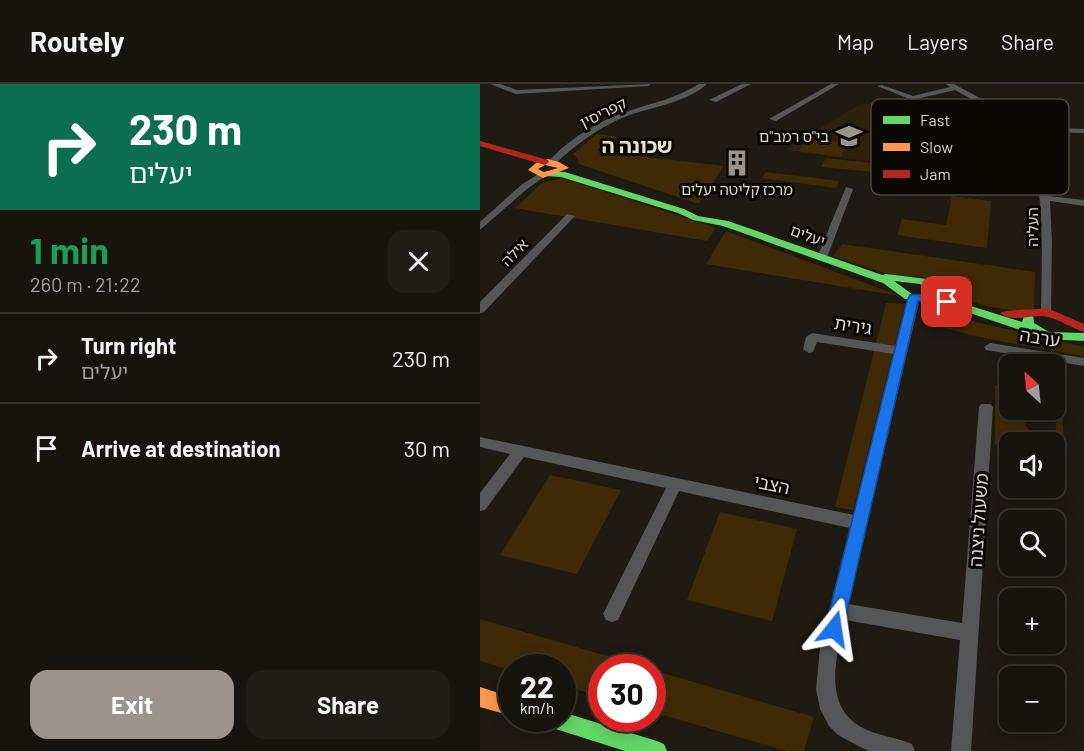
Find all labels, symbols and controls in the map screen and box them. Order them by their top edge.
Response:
text: Routely [30,24,125,58]
text: Map [837,29,874,54]
text: Layers [907,29,968,54]
text: Share [1001,29,1054,54]
street label: קפריסין [577,93,629,131]
legend [871,99,1069,195]
text: 230 m [129,103,242,153]
icon: right [30,108,108,186]
text: Fast [920,110,950,129]
school or university icon: בי"ס רמב"ם [834,121,864,151]
place label: בי"ס רמב"ם [759,127,829,145]
district label: שכונה ה [602,133,672,157]
text: Slow [920,137,953,156]
building icon: מרכז קליטה יעלים [722,148,752,178]
text: יעלים [129,156,193,188]
text: Jam [920,164,951,183]
place label: מרכז קליטה יעלים [681,180,793,198]
street label: העליה [1023,207,1041,247]
street label: יעלים [788,220,828,250]
text: 1 min [30,228,109,271]
button: close [387,230,450,293]
street label: אילה [497,235,531,269]
text: 260 m · 21:22 [30,272,141,296]
pin [921,276,972,327]
icon: arrive [930,285,963,318]
street label: גירית [833,311,874,339]
street label: ערבה [1018,323,1062,351]
text: Turn right [81,332,176,358]
icon: right [30,342,63,375]
text: 230 m [392,345,450,371]
north arrow [999,354,1065,420]
map controls [999,354,1065,732]
text: יעלים [81,359,128,383]
icon: arrive [30,432,63,465]
button: sound [999,432,1065,498]
text: Arrive at destination [81,435,280,461]
text: 30 m [404,435,450,461]
street label: הצבי [752,469,792,499]
street label: משעול ניצנה [964,472,992,568]
button: search [999,510,1065,576]
button: + [999,588,1065,654]
position arrow [802,597,866,661]
speed limit sign: 30 [588,654,666,732]
button: − [999,666,1065,732]
text: 22 [520,668,554,704]
button: Exit [30,670,234,739]
button: Share [246,670,450,739]
text: km/h [520,699,554,717]

